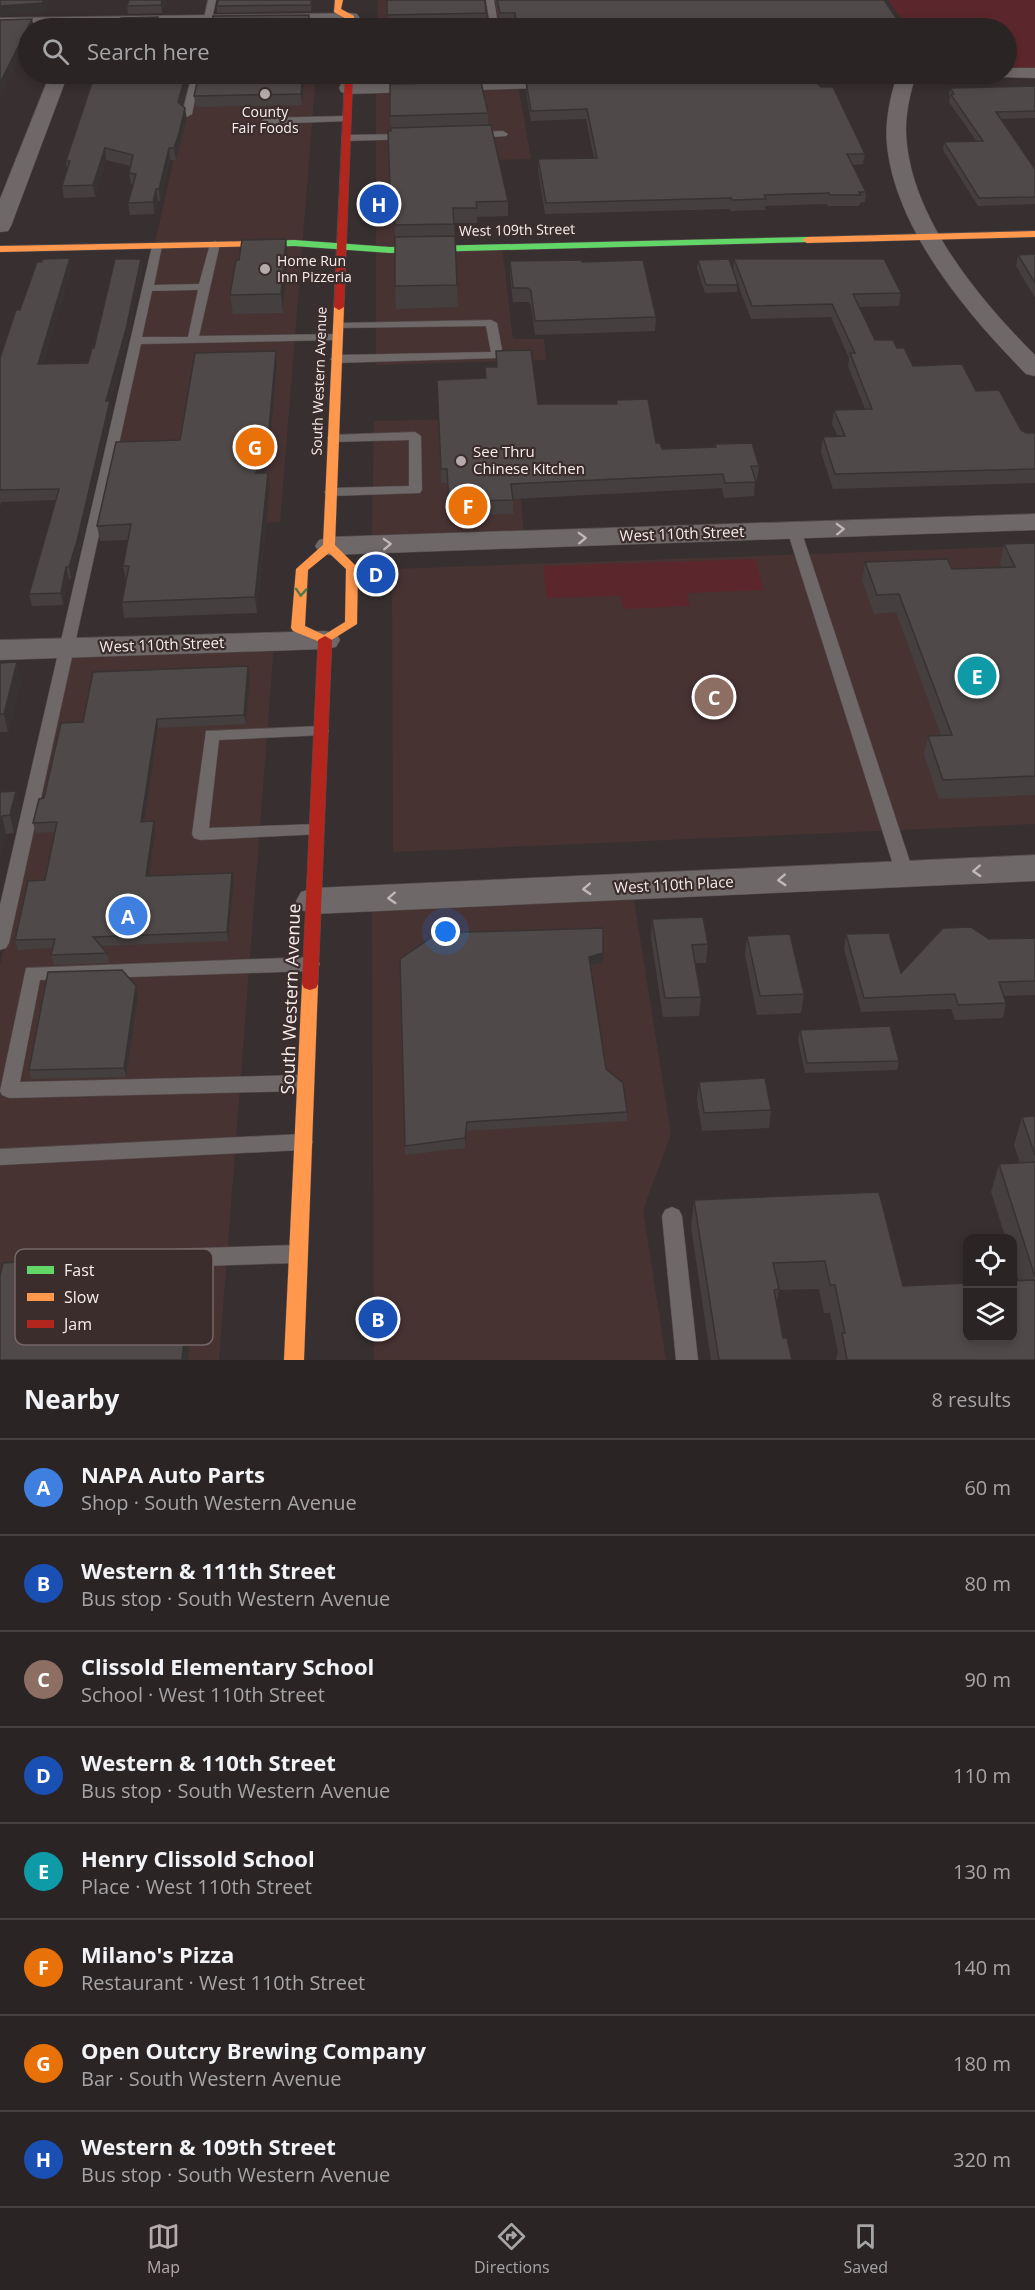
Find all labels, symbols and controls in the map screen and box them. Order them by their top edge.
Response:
search box [18,18,1017,84]
icon: search [39,35,72,68]
text: Search here [87,36,210,66]
marker: County Fair Foods [258,87,272,101]
place label: County Fair Foods [231,102,299,137]
pin: H [360,182,398,226]
street label: West 109th Street [459,219,575,240]
place label: Home Run Inn Pizzeria [277,251,352,286]
marker: Home Run Inn Pizzeria [258,262,272,276]
street label: South Western Avenue [306,306,331,456]
pin: G [236,424,274,470]
place label: See Thru Chinese Kitchen [473,441,585,478]
marker: See Thru Chinese Kitchen [454,454,468,468]
pin: F [448,484,488,528]
street label: West 110th Street [619,521,745,545]
one-way arrow [835,523,844,535]
one-way arrow [578,531,587,544]
one-way arrow [383,538,392,550]
pin: D [356,552,395,596]
one-way arrow [294,588,307,597]
street label: West 110th Street [99,632,225,656]
pin: E [958,654,996,698]
pin: C [694,674,734,720]
one-way arrow [972,864,981,877]
street label: West 110th Place [614,871,734,897]
one-way arrow [777,873,786,886]
one-way arrow [582,882,591,895]
one-way arrow [388,891,397,904]
pin: A [108,894,148,938]
street label: South Western Avenue [275,903,305,1095]
your location [431,917,460,946]
map controls [963,1234,1017,1342]
button: locate [963,1234,1017,1288]
legend [15,1249,213,1345]
text: Fast [64,1259,95,1281]
text: Slow [64,1286,99,1308]
button: layers [963,1288,1017,1342]
pin: B [358,1296,398,1342]
text: Jam [62,1313,92,1335]
text: Nearby [24,1381,119,1417]
text: 8 results [931,1386,1011,1413]
text: NAPA Auto Parts [81,1459,265,1489]
text: A [37,1474,50,1501]
text: 60 m [964,1474,1011,1501]
text: Shop · South Western Avenue [81,1489,357,1516]
text: Western & 111th Street [81,1555,336,1585]
text: B [37,1570,50,1597]
text: 80 m [964,1570,1011,1597]
text: Bus stop · South Western Avenue [81,1585,390,1612]
text: Clissold Elementary School [81,1651,374,1681]
text: C [37,1666,50,1693]
text: 90 m [964,1666,1011,1693]
text: School · West 110th Street [81,1681,325,1708]
text: Western & 110th Street [81,1747,336,1777]
text: D [36,1762,51,1789]
text: 110 m [953,1762,1011,1789]
text: Bus stop · South Western Avenue [81,1777,390,1804]
text: Henry Clissold School [81,1843,315,1873]
text: E [38,1858,49,1885]
text: 130 m [953,1858,1011,1885]
text: Place · West 110th Street [81,1873,312,1900]
text: Milano's Pizza [81,1939,234,1969]
text: F [38,1954,49,1981]
text: 140 m [953,1954,1011,1981]
text: Restaurant · West 110th Street [81,1969,365,1996]
text: Open Outcry Brewing Company [81,2035,426,2065]
text: G [36,2050,51,2077]
text: 180 m [953,2050,1011,2077]
text: Bar · South Western Avenue [81,2065,342,2092]
text: Western & 109th Street [81,2131,336,2161]
text: H [36,2146,51,2173]
text: 320 m [953,2146,1011,2173]
text: Bus stop · South Western Avenue [81,2161,390,2188]
tab: Map [147,2220,180,2278]
tab: Directions [474,2220,550,2278]
tab: Saved [844,2220,888,2278]

